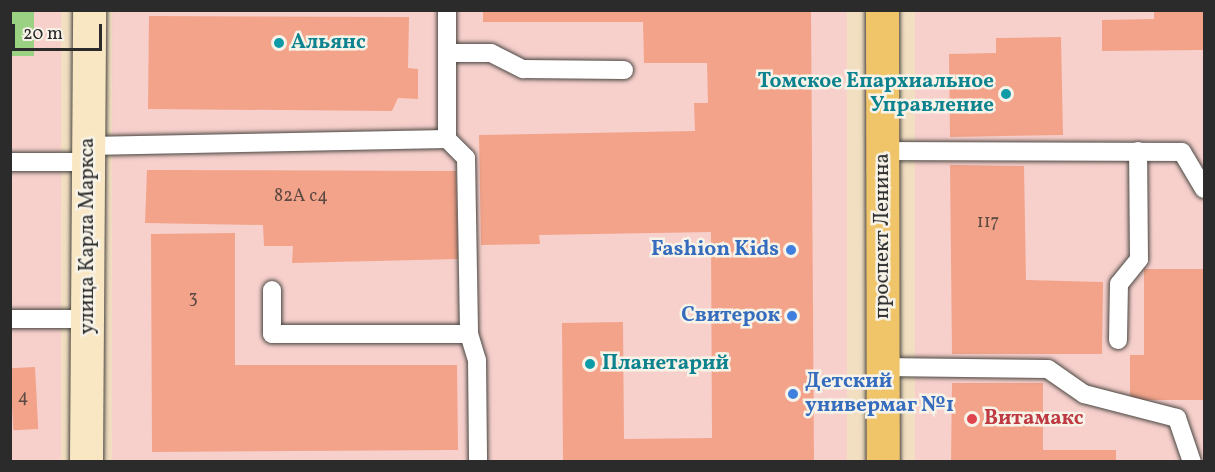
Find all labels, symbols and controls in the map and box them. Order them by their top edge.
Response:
scale bar [15,12,105,50]
text: 20 m [23,22,63,47]
place label: Альянс [291,30,366,56]
marker: Альянс [272,36,286,50]
place label: Томское Епархиальное Управление [758,69,994,119]
marker: Томское Епархиальное Управление [999,87,1013,101]
street label: улица Карла Маркса [75,137,101,335]
street label: проспект Ленина [870,153,896,319]
house number: 82А с4 [274,186,328,208]
house number: 117 [977,212,999,234]
place label: Fashion Kids [651,237,779,263]
marker: Fashion Kids [784,243,798,257]
house number: 3 [188,288,198,310]
place label: Свитерок [681,303,780,329]
marker: Свитерок [785,309,799,323]
place label: Планетарий [602,351,729,377]
marker: Планетарий [583,357,597,371]
place label: Детский универмаг №1 [805,369,954,419]
house number: 4 [18,387,28,409]
marker: Детский универмаг №1 [786,387,800,401]
place label: Витамакс [984,406,1084,432]
marker: Витамакс [965,412,979,426]

